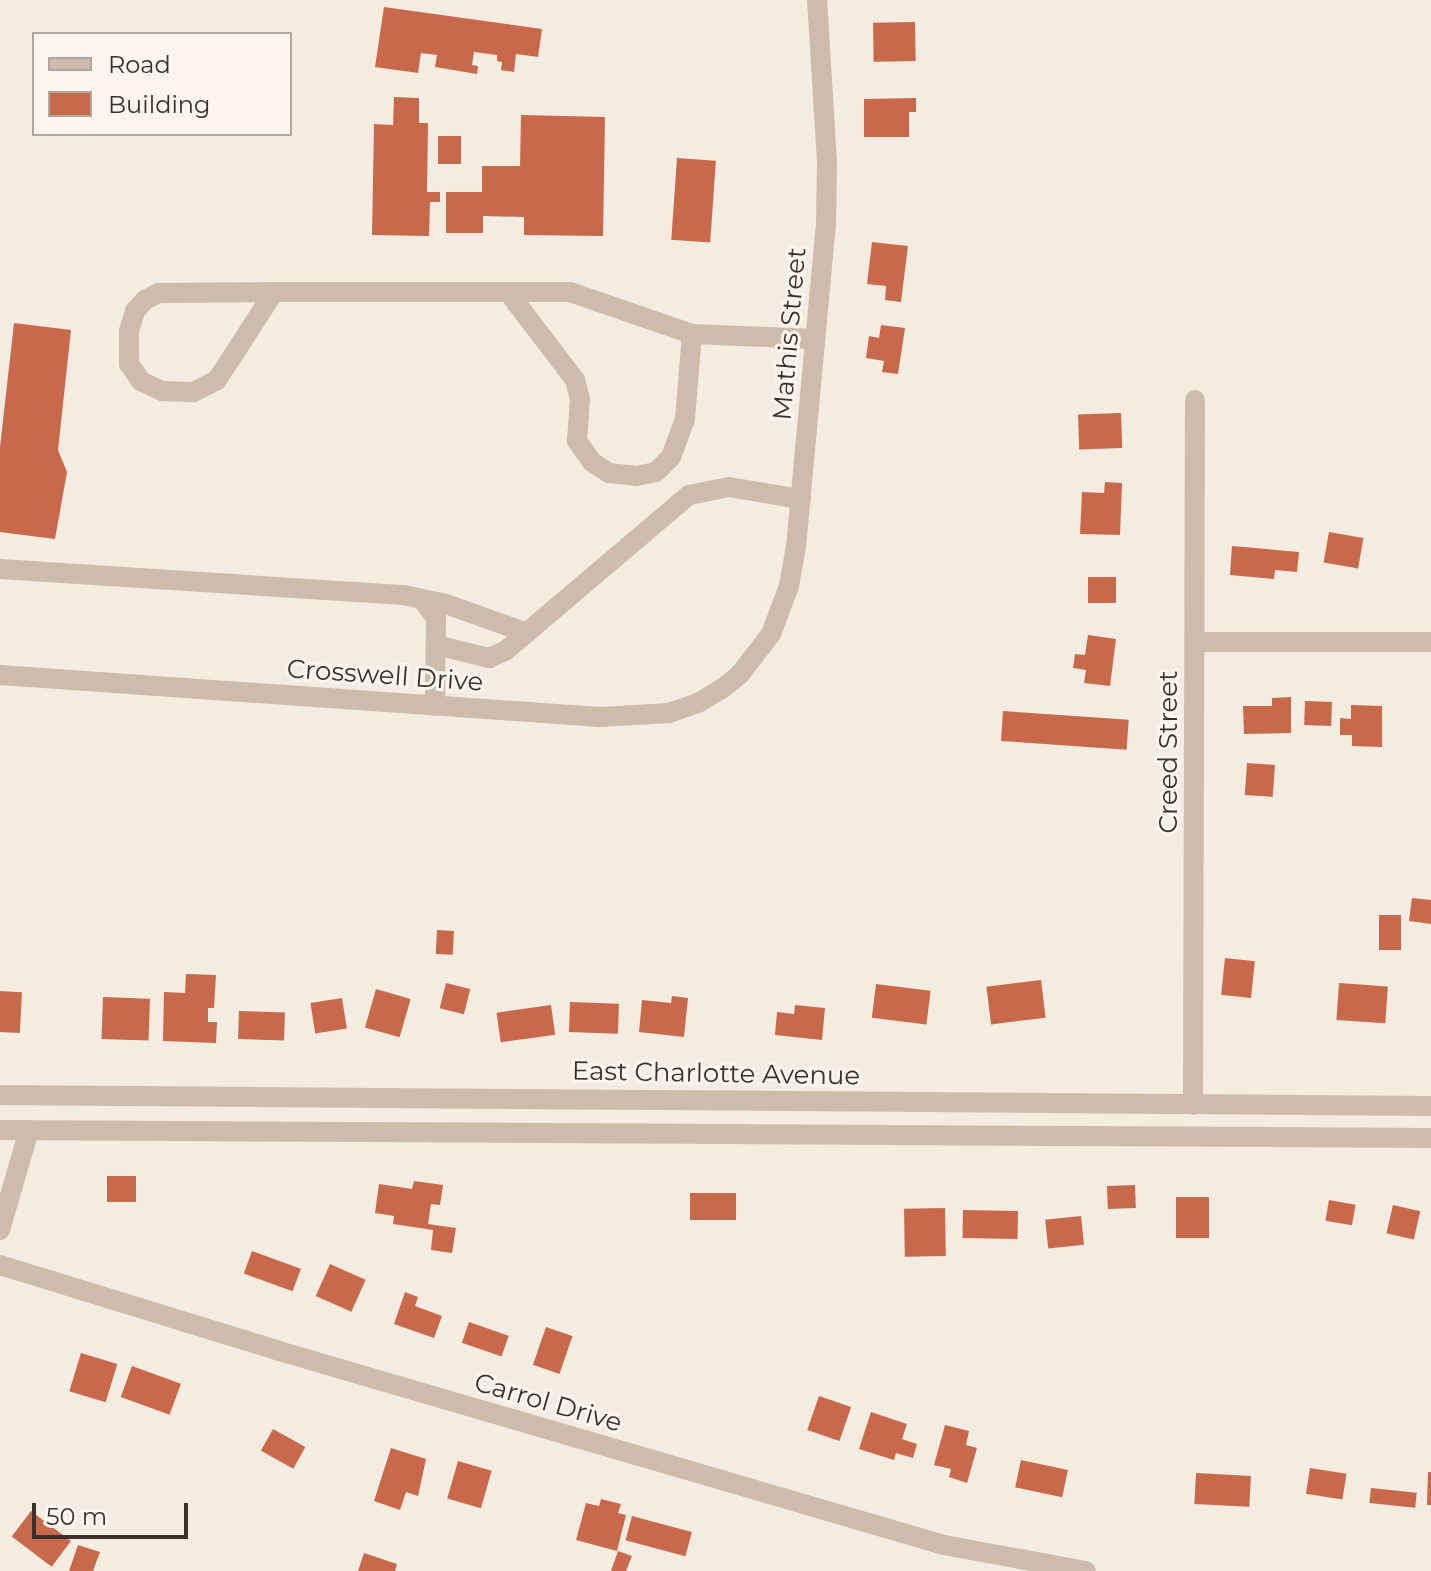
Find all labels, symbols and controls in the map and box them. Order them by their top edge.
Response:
legend [32,32,292,136]
text: Road [108,50,171,79]
text: Building [108,90,211,119]
street label: Mathis Street [767,246,813,422]
street label: Crosswell Drive [286,654,484,698]
street label: Creed Street [1153,671,1185,833]
street label: East Charlotte Avenue [572,1056,860,1092]
street label: Carrol Drive [471,1367,625,1439]
scale bar [36,1487,192,1537]
text: 50 m [46,1502,107,1531]

